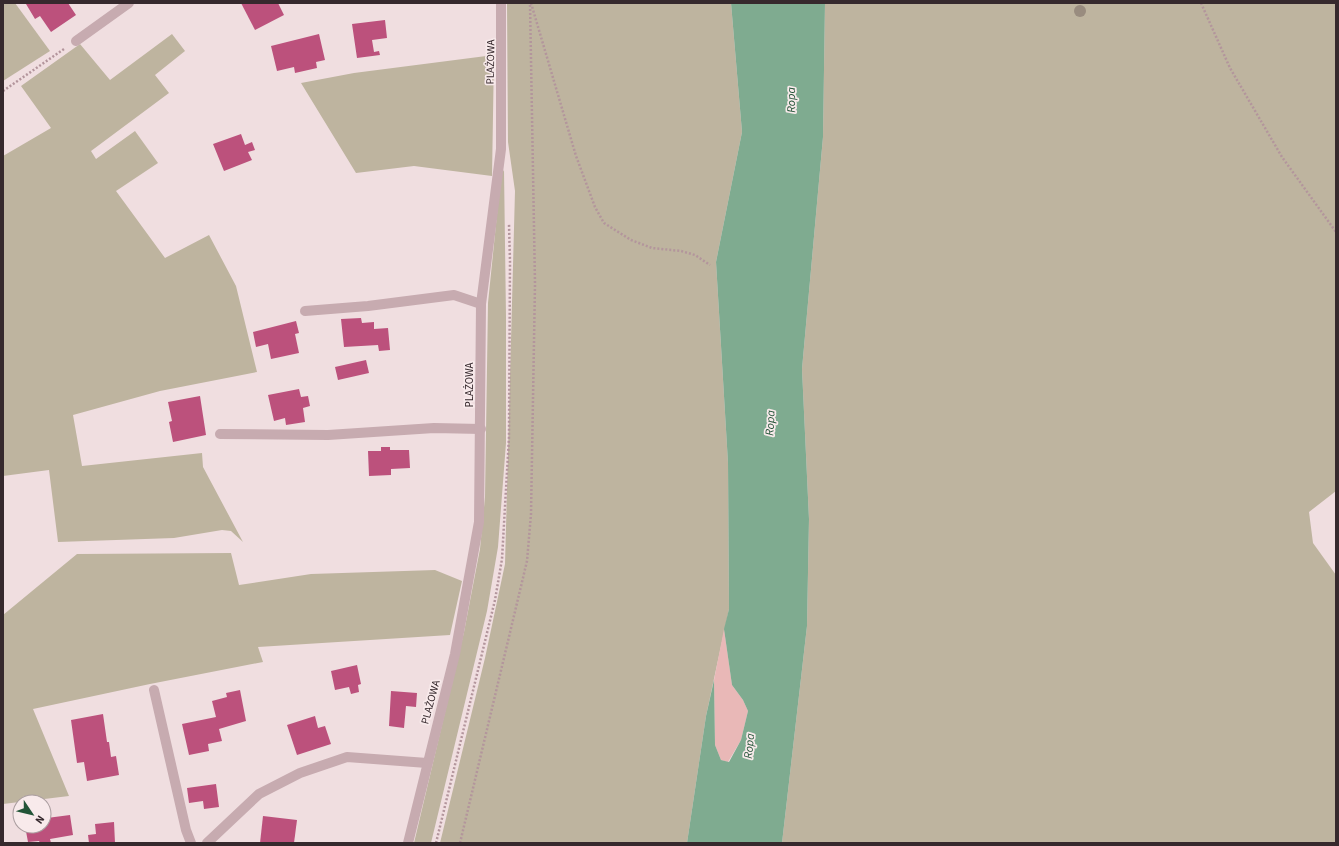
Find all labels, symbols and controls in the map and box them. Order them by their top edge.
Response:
street label: PLAŻOWA [483,39,498,85]
water label: Ropa [783,86,800,113]
street label: PLAŻOWA [462,362,477,408]
water label: Ropa [761,409,780,436]
street label: PLAŻOWA [417,678,444,726]
water label: Ropa [740,732,759,760]
north arrow [12,794,52,834]
text: N [32,812,48,827]

